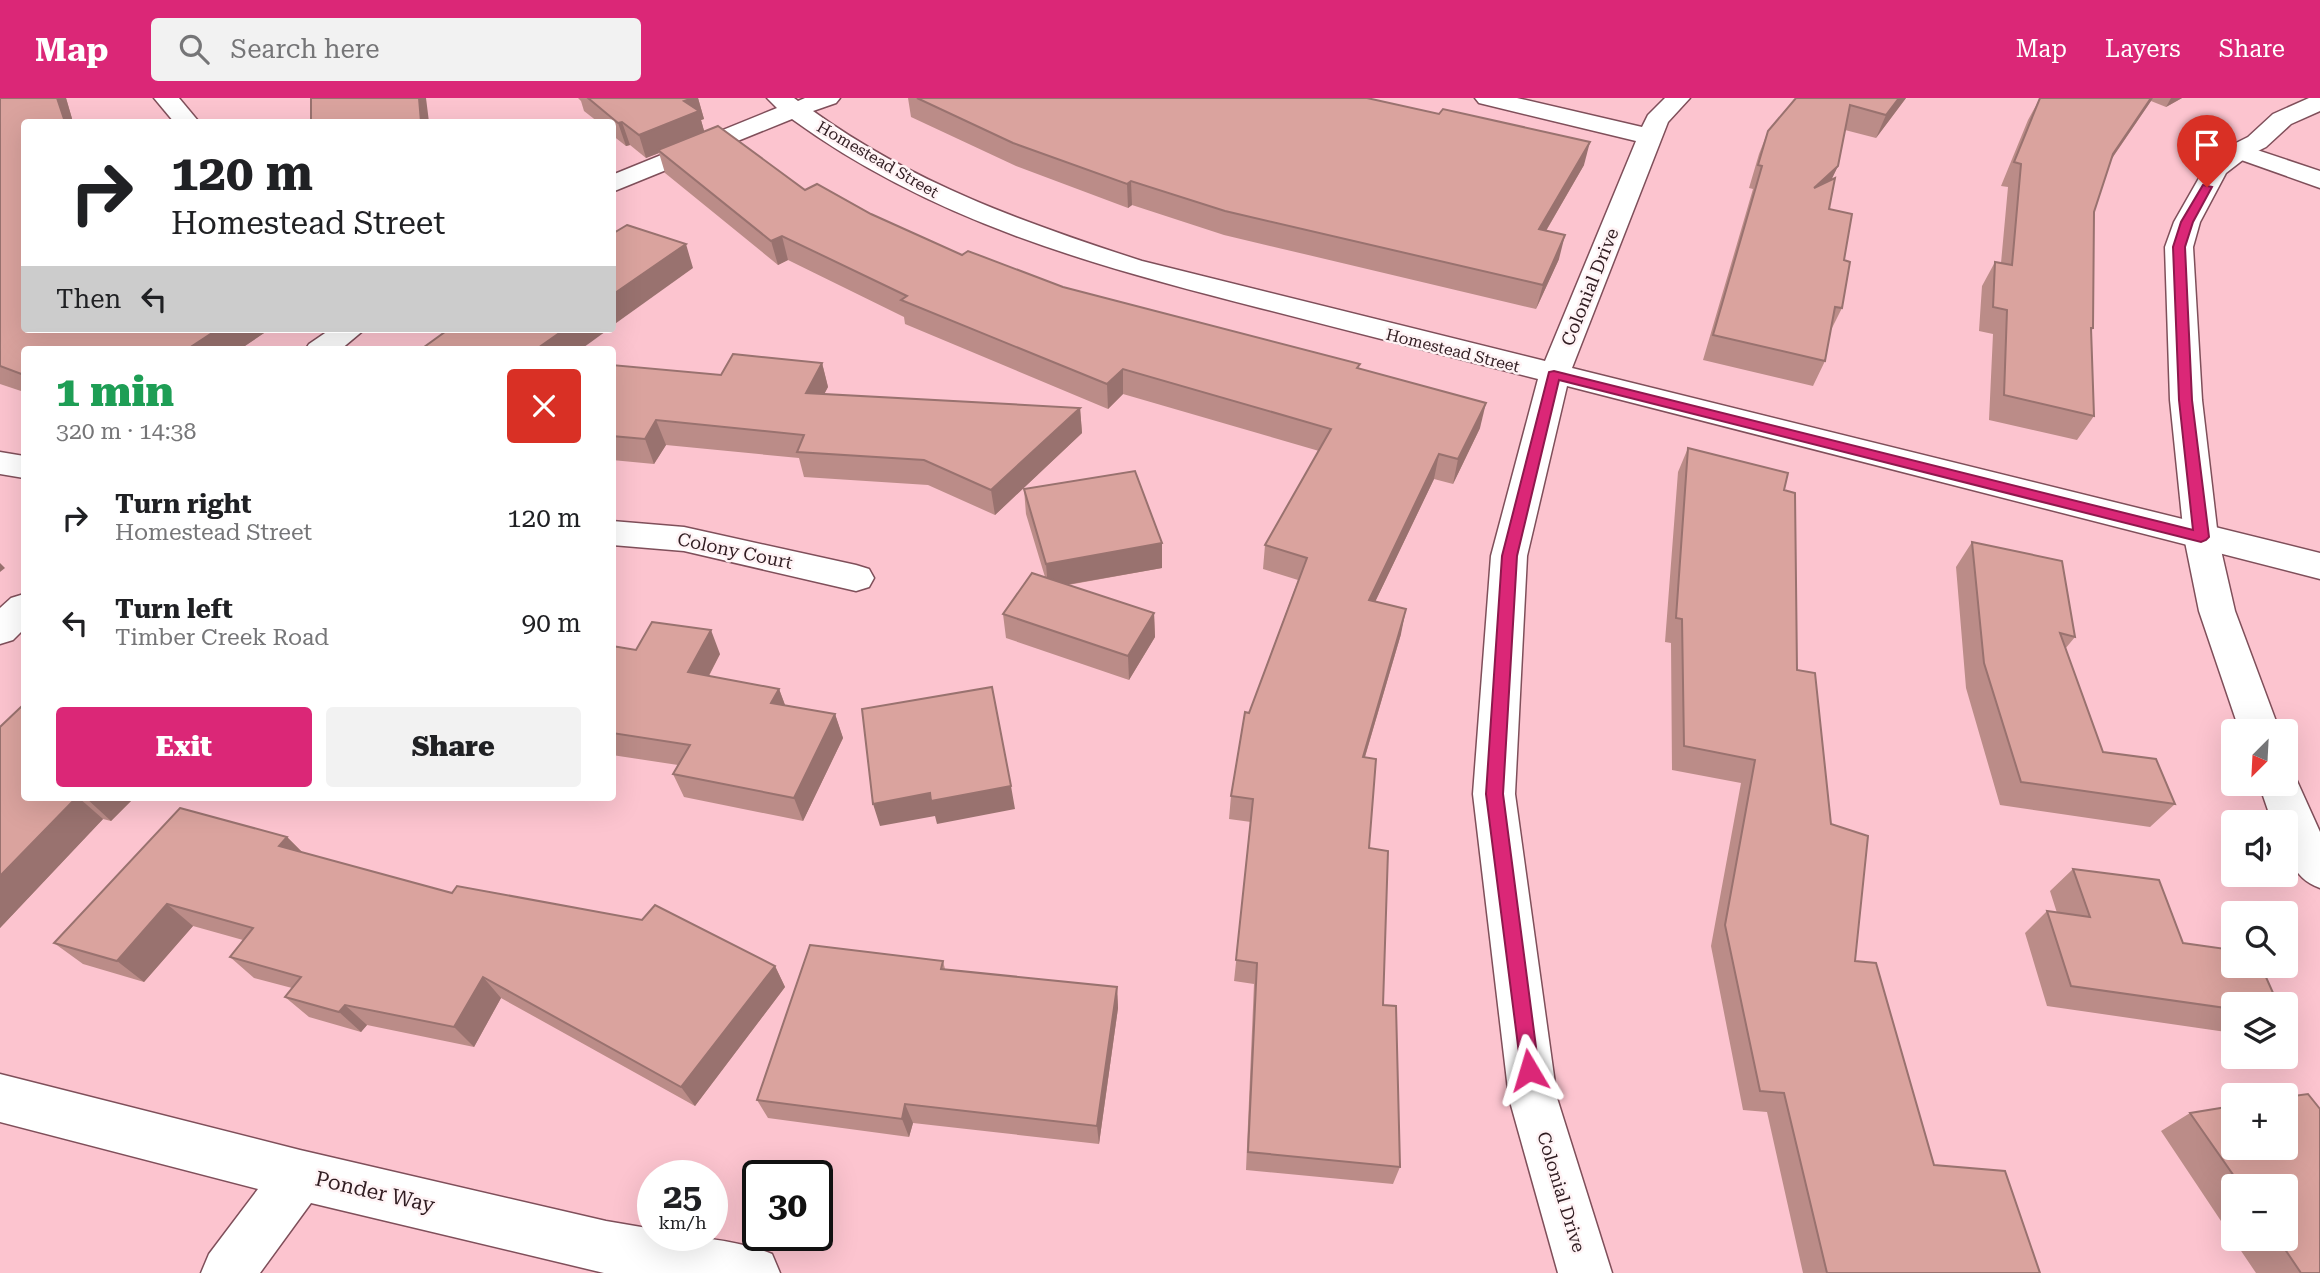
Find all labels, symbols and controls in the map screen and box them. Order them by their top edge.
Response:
search box [151,18,641,81]
text: Map [35,30,109,69]
icon: search [175,30,213,68]
text: Search here [231,34,380,64]
text: Map [2016,35,2067,63]
text: Layers [2105,35,2181,63]
text: Share [2219,35,2285,63]
pin [2177,115,2237,187]
street label: Homestead Street [814,117,942,202]
icon: arrive [2188,126,2226,164]
text: 120 m [171,145,313,202]
icon: right [56,147,147,238]
text: Homestead Street [171,204,445,242]
street label: Colonial Drive [1556,225,1623,349]
icon: left [135,280,173,318]
text: Then [56,284,121,314]
street label: Homestead Street [1384,325,1522,376]
text: 1 min [56,367,174,416]
button: close [507,369,581,443]
text: 320 m · 14:38 [56,418,196,445]
text: Turn right [115,489,251,519]
icon: right [56,499,94,537]
text: 120 m [507,503,581,533]
text: Homestead Street [115,519,312,546]
street label: Colony Court [676,528,795,573]
text: Turn left [115,594,233,624]
icon: left [56,604,94,642]
text: 90 m [522,608,581,638]
text: Timber Creek Road [115,624,329,651]
button: Exit [56,707,312,787]
button: Share [326,707,581,787]
north arrow [2221,719,2298,796]
map controls [2221,719,2298,1251]
button: sound [2221,810,2298,887]
button: search [2221,901,2298,978]
button: layers [2221,992,2298,1069]
position arrow [1492,1033,1566,1107]
button: + [2221,1083,2298,1160]
street label: Colonial Drive [1533,1129,1590,1255]
speed limit sign: 30 [742,1160,833,1251]
street label: Ponder Way [313,1167,438,1218]
button: − [2221,1174,2298,1251]
text: 25 [663,1176,702,1217]
text: km/h [658,1212,707,1233]

